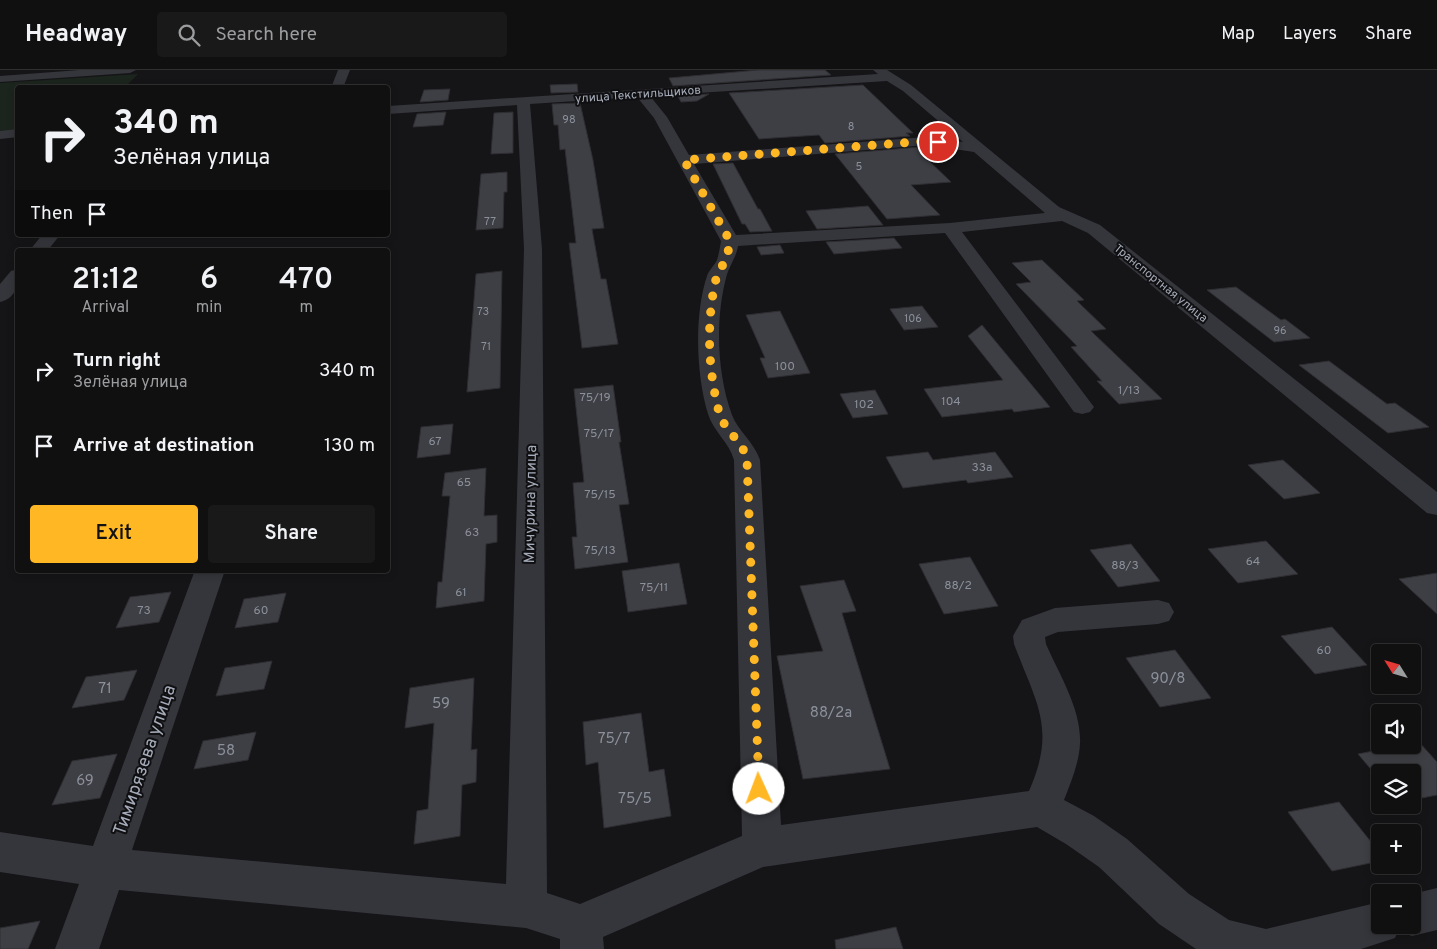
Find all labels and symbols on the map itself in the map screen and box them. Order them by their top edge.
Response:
street label: улица Текстильщиков [575,83,702,107]
house number: 98 [562,113,576,127]
house number: 8 [848,120,854,134]
pin [917,121,959,163]
house number: 5 [856,160,863,174]
house number: 77 [484,215,496,229]
street label: Транспортная улица [1110,241,1211,327]
house number: 73 [477,305,489,319]
house number: 106 [904,312,922,326]
house number: 96 [1273,324,1287,338]
house number: 71 [481,340,491,354]
house number: 100 [775,359,795,375]
house number: 1/13 [1118,383,1140,399]
house number: 75/19 [579,390,611,406]
house number: 104 [941,394,961,410]
house number: 102 [854,397,874,413]
house number: 75/17 [584,426,614,442]
house number: 67 [428,434,442,450]
street label: Мичурина улица [521,445,542,563]
house number: 33а [972,460,992,476]
house number: 65 [457,475,471,491]
house number: 75/15 [584,487,616,503]
house number: 63 [465,525,479,541]
house number: 75/13 [584,543,616,559]
house number: 64 [1246,554,1260,570]
house number: 88/3 [1111,558,1139,574]
house number: 88/2 [944,578,972,594]
house number: 75/11 [640,580,668,596]
house number: 61 [455,585,467,601]
house number: 73 [137,603,151,619]
house number: 60 [254,603,268,619]
house number: 60 [1317,643,1331,659]
north arrow [1371,644,1421,694]
house number: 90/8 [1151,670,1185,689]
house number: 71 [98,680,112,699]
street label: Тимирязева улица [109,682,182,839]
house number: 59 [432,695,450,714]
house number: 88/2а [810,704,852,723]
house number: 75/7 [598,730,630,749]
house number: 58 [217,742,235,761]
position arrow [732,762,784,814]
house number: 69 [76,772,94,791]
house number: 75/5 [618,790,652,809]

